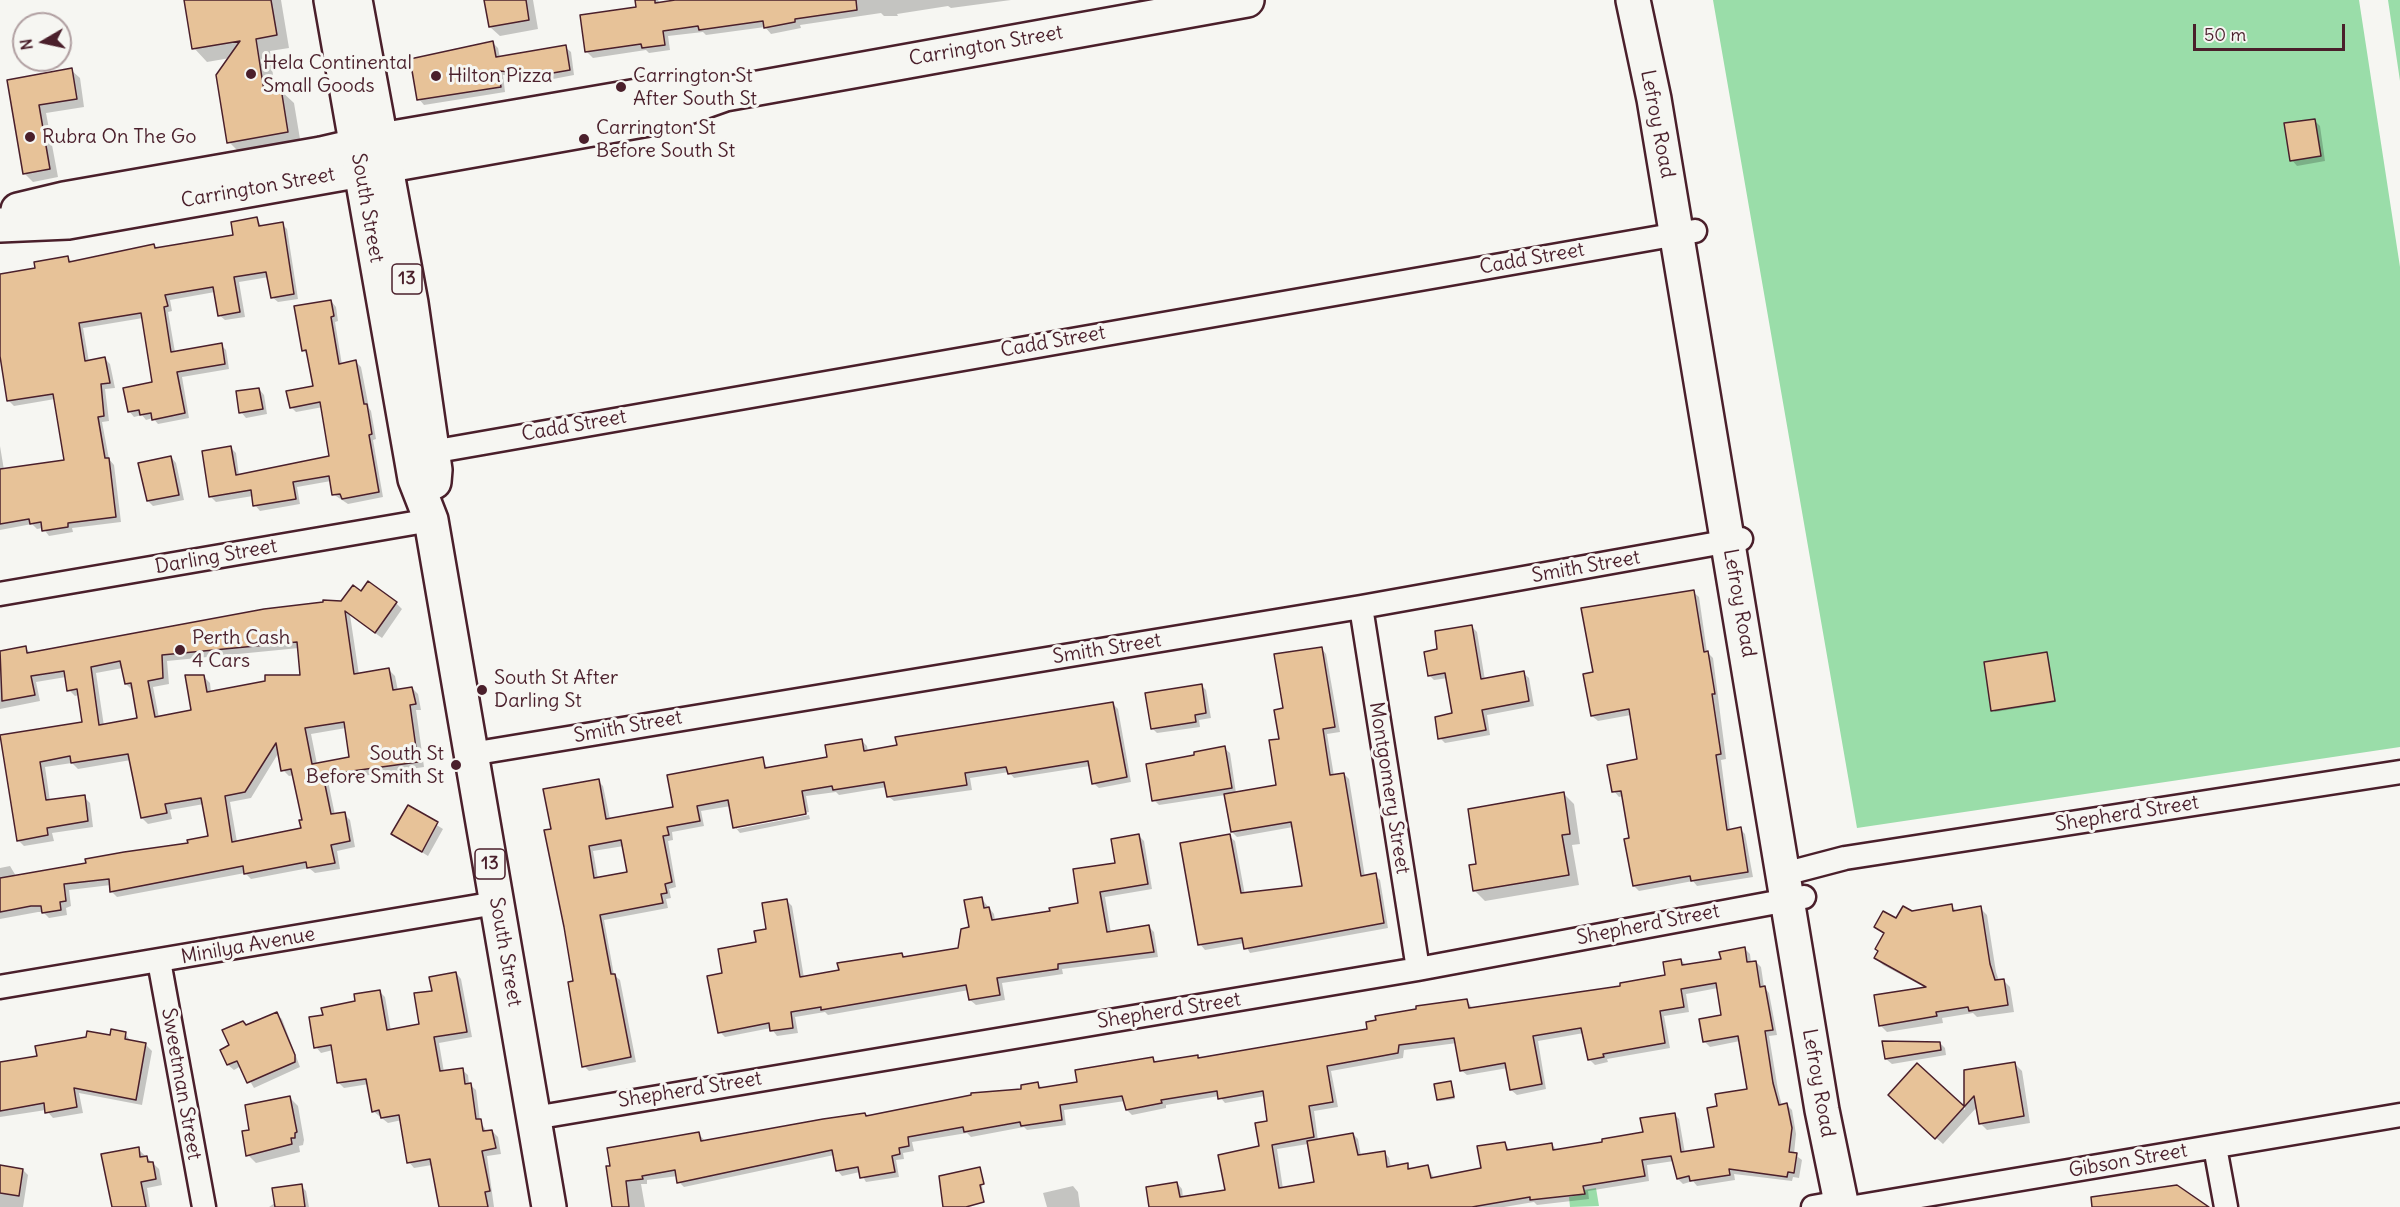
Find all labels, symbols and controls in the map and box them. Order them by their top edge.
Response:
north arrow [12,12,72,72]
scale bar [2196,12,2348,50]
street label: Carrington Street [907,21,1065,71]
text: 50 m [2204,23,2246,46]
text: N [15,37,37,52]
place label: Hela Continental Small Goods [263,51,412,98]
place label: Hilton Pizza [448,64,553,88]
place label: Carrington St After South St [633,64,757,111]
marker: Hela Continental Small Goods [244,67,258,81]
street label: Lefroy Road [1635,68,1679,180]
marker: Hilton Pizza [429,69,443,83]
marker: Carrington St After South St [614,80,628,94]
place label: Carrington St Before South St [596,116,735,163]
place label: Rubra On The Go [42,125,196,149]
marker: Rubra On The Go [23,130,37,144]
marker: Carrington St Before South St [577,132,591,146]
street label: South Street [346,152,388,264]
street label: Carrington Street [179,163,337,213]
street label: Cadd Street [1478,238,1586,280]
road number: 13 [392,264,422,294]
street label: Cadd Street [999,321,1107,363]
street label: Cadd Street [520,405,628,447]
street label: Darling Street [153,534,279,580]
street label: Smith Street [1530,546,1642,588]
street label: Lefroy Road [1718,547,1760,659]
place label: Perth Cash 4 Cars [192,626,290,673]
street label: Smith Street [1051,629,1163,669]
marker: Perth Cash 4 Cars [173,643,187,657]
place label: South St After Darling St [494,666,618,713]
marker: South St After Darling St [475,683,489,697]
street label: Montgomery Street [1364,700,1414,876]
street label: Smith Street [572,706,684,748]
place label: South St Before Smith St [306,742,444,789]
marker: South St Before Smith St [449,758,463,772]
street label: Shepherd Street [2054,791,2200,837]
road number: 13 [475,849,505,879]
street label: South Street [484,896,526,1008]
street label: Shepherd Street [1575,899,1721,951]
street label: Minilya Avenue [179,922,317,970]
street label: Shepherd Street [1096,988,1242,1034]
street label: Sweetman Street [156,1006,206,1162]
street label: Lefroy Road [1797,1027,1839,1139]
street label: Shepherd Street [617,1067,763,1113]
street label: Gibson Street [2067,1139,2189,1183]

